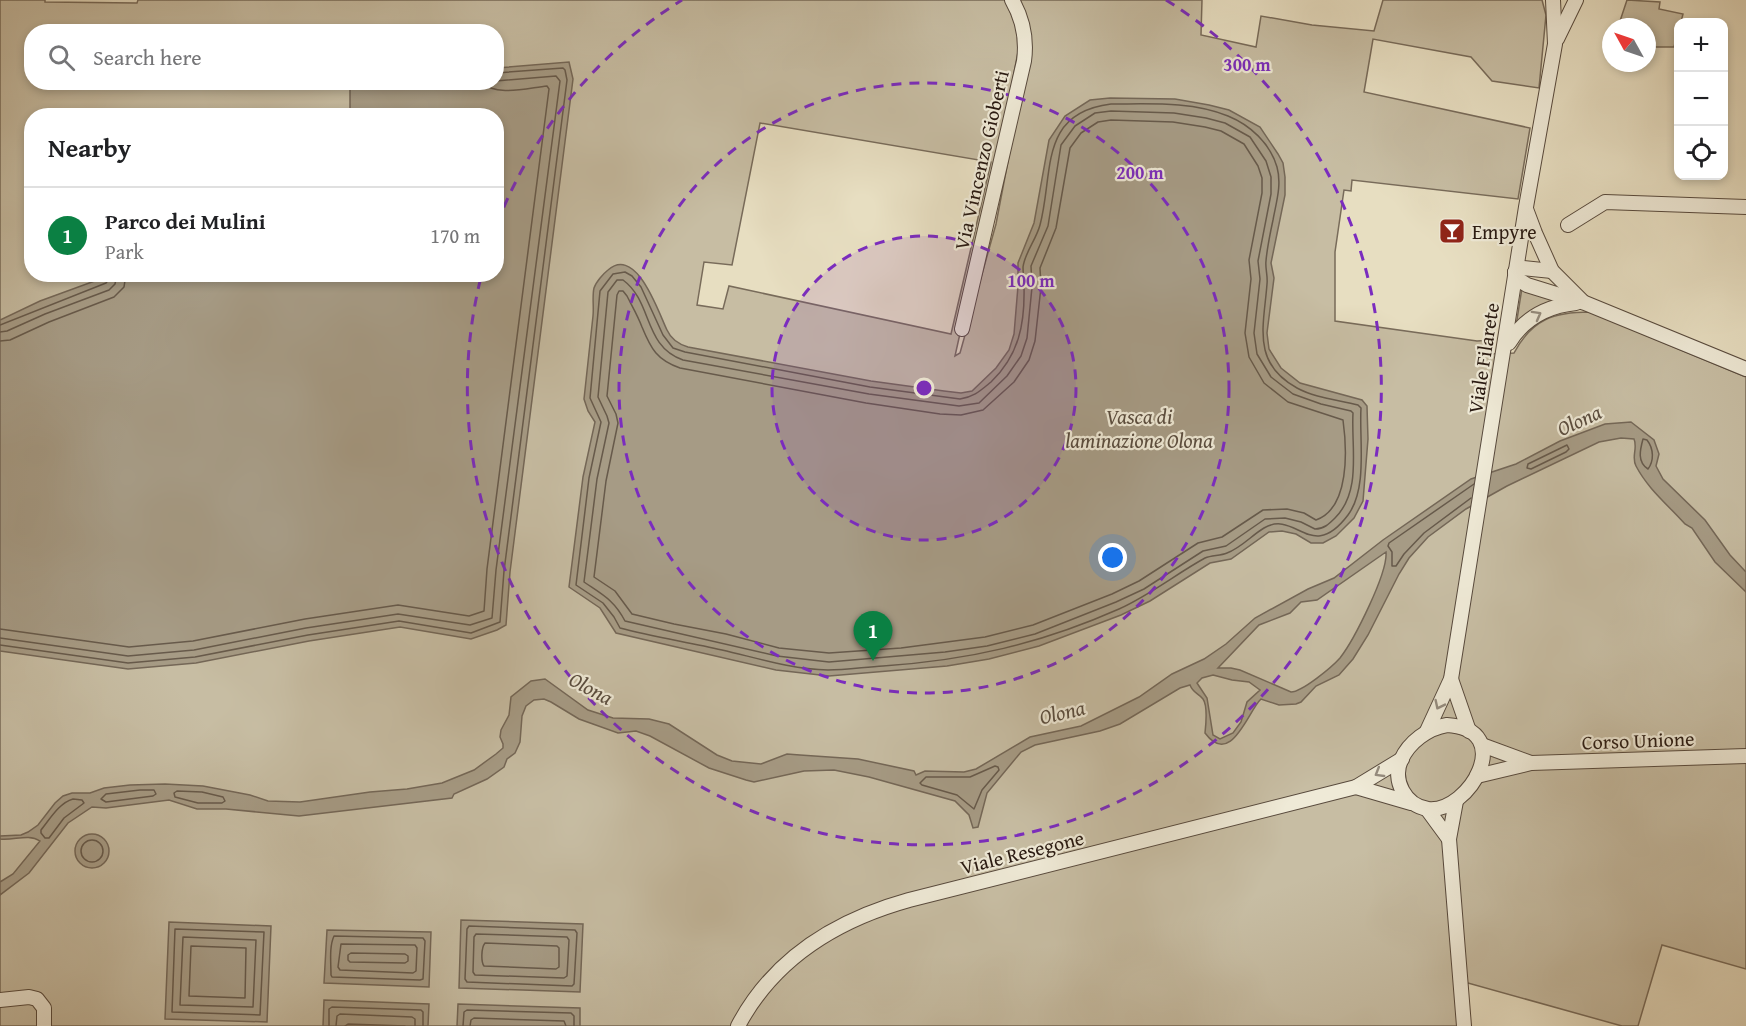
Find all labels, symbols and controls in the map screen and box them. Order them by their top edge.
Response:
north arrow [1602,18,1656,72]
map controls [1674,18,1728,180]
button: + [1674,18,1728,72]
search box [24,24,504,90]
icon: search [45,41,78,74]
text: Search here [93,41,202,73]
text: 300 m [1223,51,1271,78]
street label: Via Vincenzo Gioberti [946,67,1016,253]
button: − [1674,72,1728,126]
button: locate [1674,126,1728,180]
text: Nearby [48,128,131,167]
text: 200 m [1116,159,1164,186]
text: Parco dei Mulini [105,205,266,237]
bar icon: Empyre [1437,216,1467,246]
place label: Empyre [1472,217,1537,246]
text: 1 [62,221,73,250]
text: 170 m [430,221,480,250]
text: Park [105,237,144,266]
text: 100 m [1007,267,1055,294]
street label: Viale Filarete [1460,301,1506,415]
one-way arrow [1531,311,1541,323]
centre of rings [914,378,934,398]
water label: Olona [1552,396,1607,444]
water label: Vasca di laminazione Olona [1065,401,1213,456]
your location [1098,543,1127,572]
pin: 1 [854,612,892,661]
water label: Olona [563,663,619,713]
water label: Olona [1036,692,1088,732]
one-way arrow [1434,699,1446,710]
street label: Corso Unione [1581,724,1695,756]
one-way arrow [1375,766,1385,777]
street label: Viale Resegone [957,823,1087,881]

